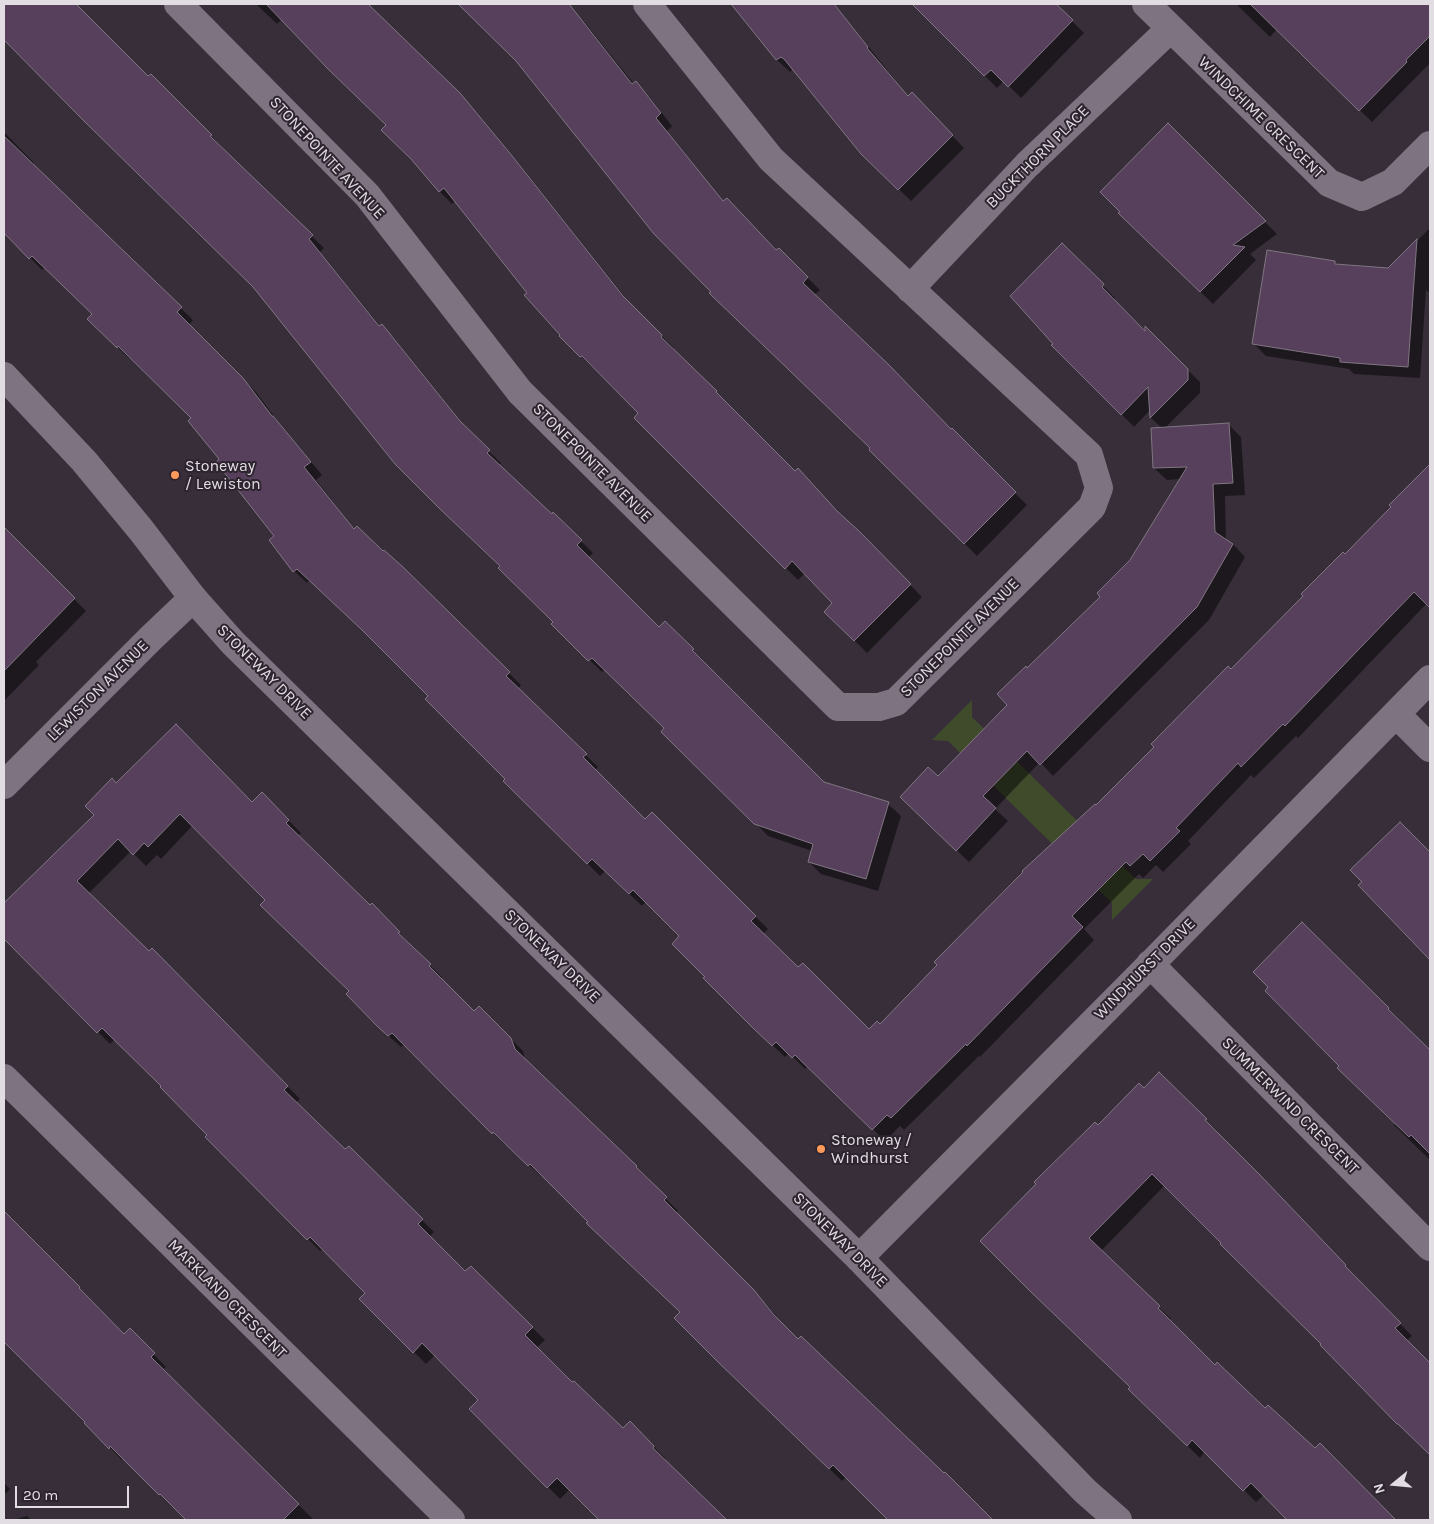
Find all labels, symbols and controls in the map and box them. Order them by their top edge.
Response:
street label: WINDCHIME CRESCENT [1194,53,1328,183]
street label: STONEPOINTE AVENUE [265,93,389,223]
street label: BUCKTHORN PLACE [982,101,1094,213]
street label: STONEPOINTE AVENUE [528,399,656,527]
place label: Stoneway / Lewiston [185,456,261,494]
marker: Stoneway / Lewiston [169,469,181,481]
street label: STONEPOINTE AVENUE [896,574,1024,702]
street label: STONEWAY DRIVE [213,621,315,723]
street label: LEWISTON AVENUE [43,636,153,746]
street label: STONEWAY DRIVE [500,905,604,1007]
street label: WINDHURST DRIVE [1090,914,1200,1024]
street label: SUMMERWIND CRESCENT [1217,1033,1363,1179]
place label: Stoneway / Windhurst [831,1130,912,1168]
marker: Stoneway / Windhurst [815,1143,827,1155]
street label: STONEWAY DRIVE [789,1189,891,1291]
street label: MARKLAND CRESCENT [164,1236,290,1362]
north arrow [1369,1459,1419,1509]
scale bar [18,1476,131,1508]
text: N [1370,1481,1389,1496]
text: 20 m [23,1486,58,1504]

